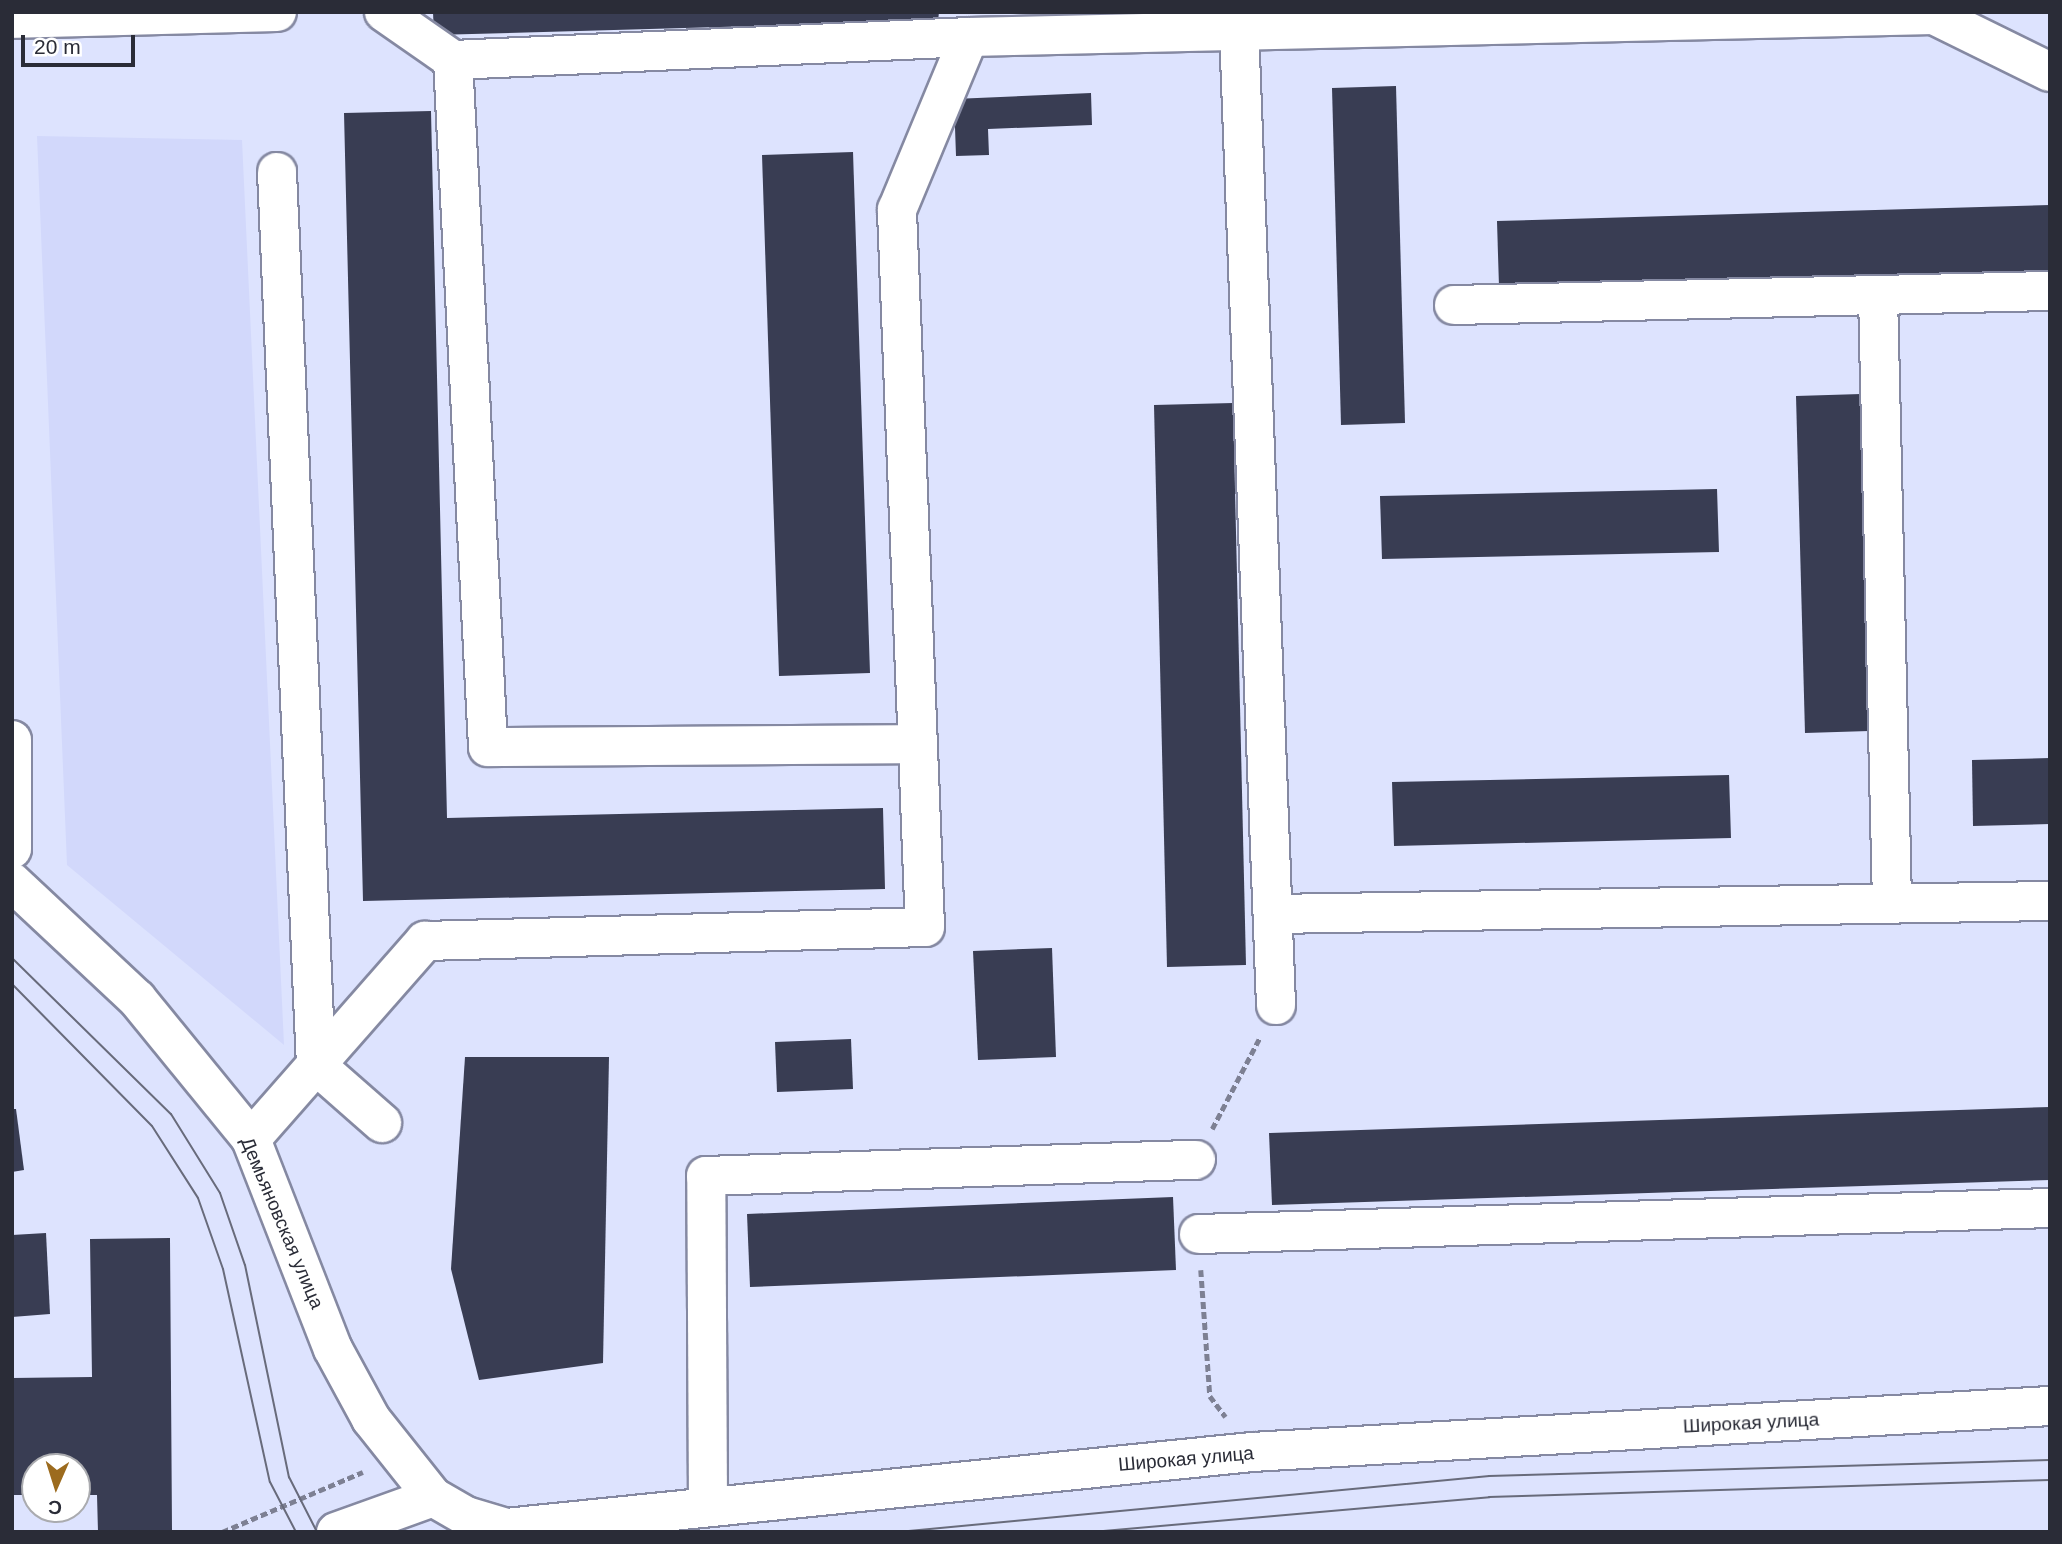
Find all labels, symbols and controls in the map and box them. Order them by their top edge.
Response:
scale bar [24,21,138,65]
text: 20 m [34,35,81,58]
street label: Демьяновская улица [236,1134,328,1312]
street label: Широкая улица [1682,1408,1820,1438]
street label: Широкая улица [1117,1442,1255,1476]
north arrow [21,1453,91,1523]
text: С [48,1497,62,1518]

